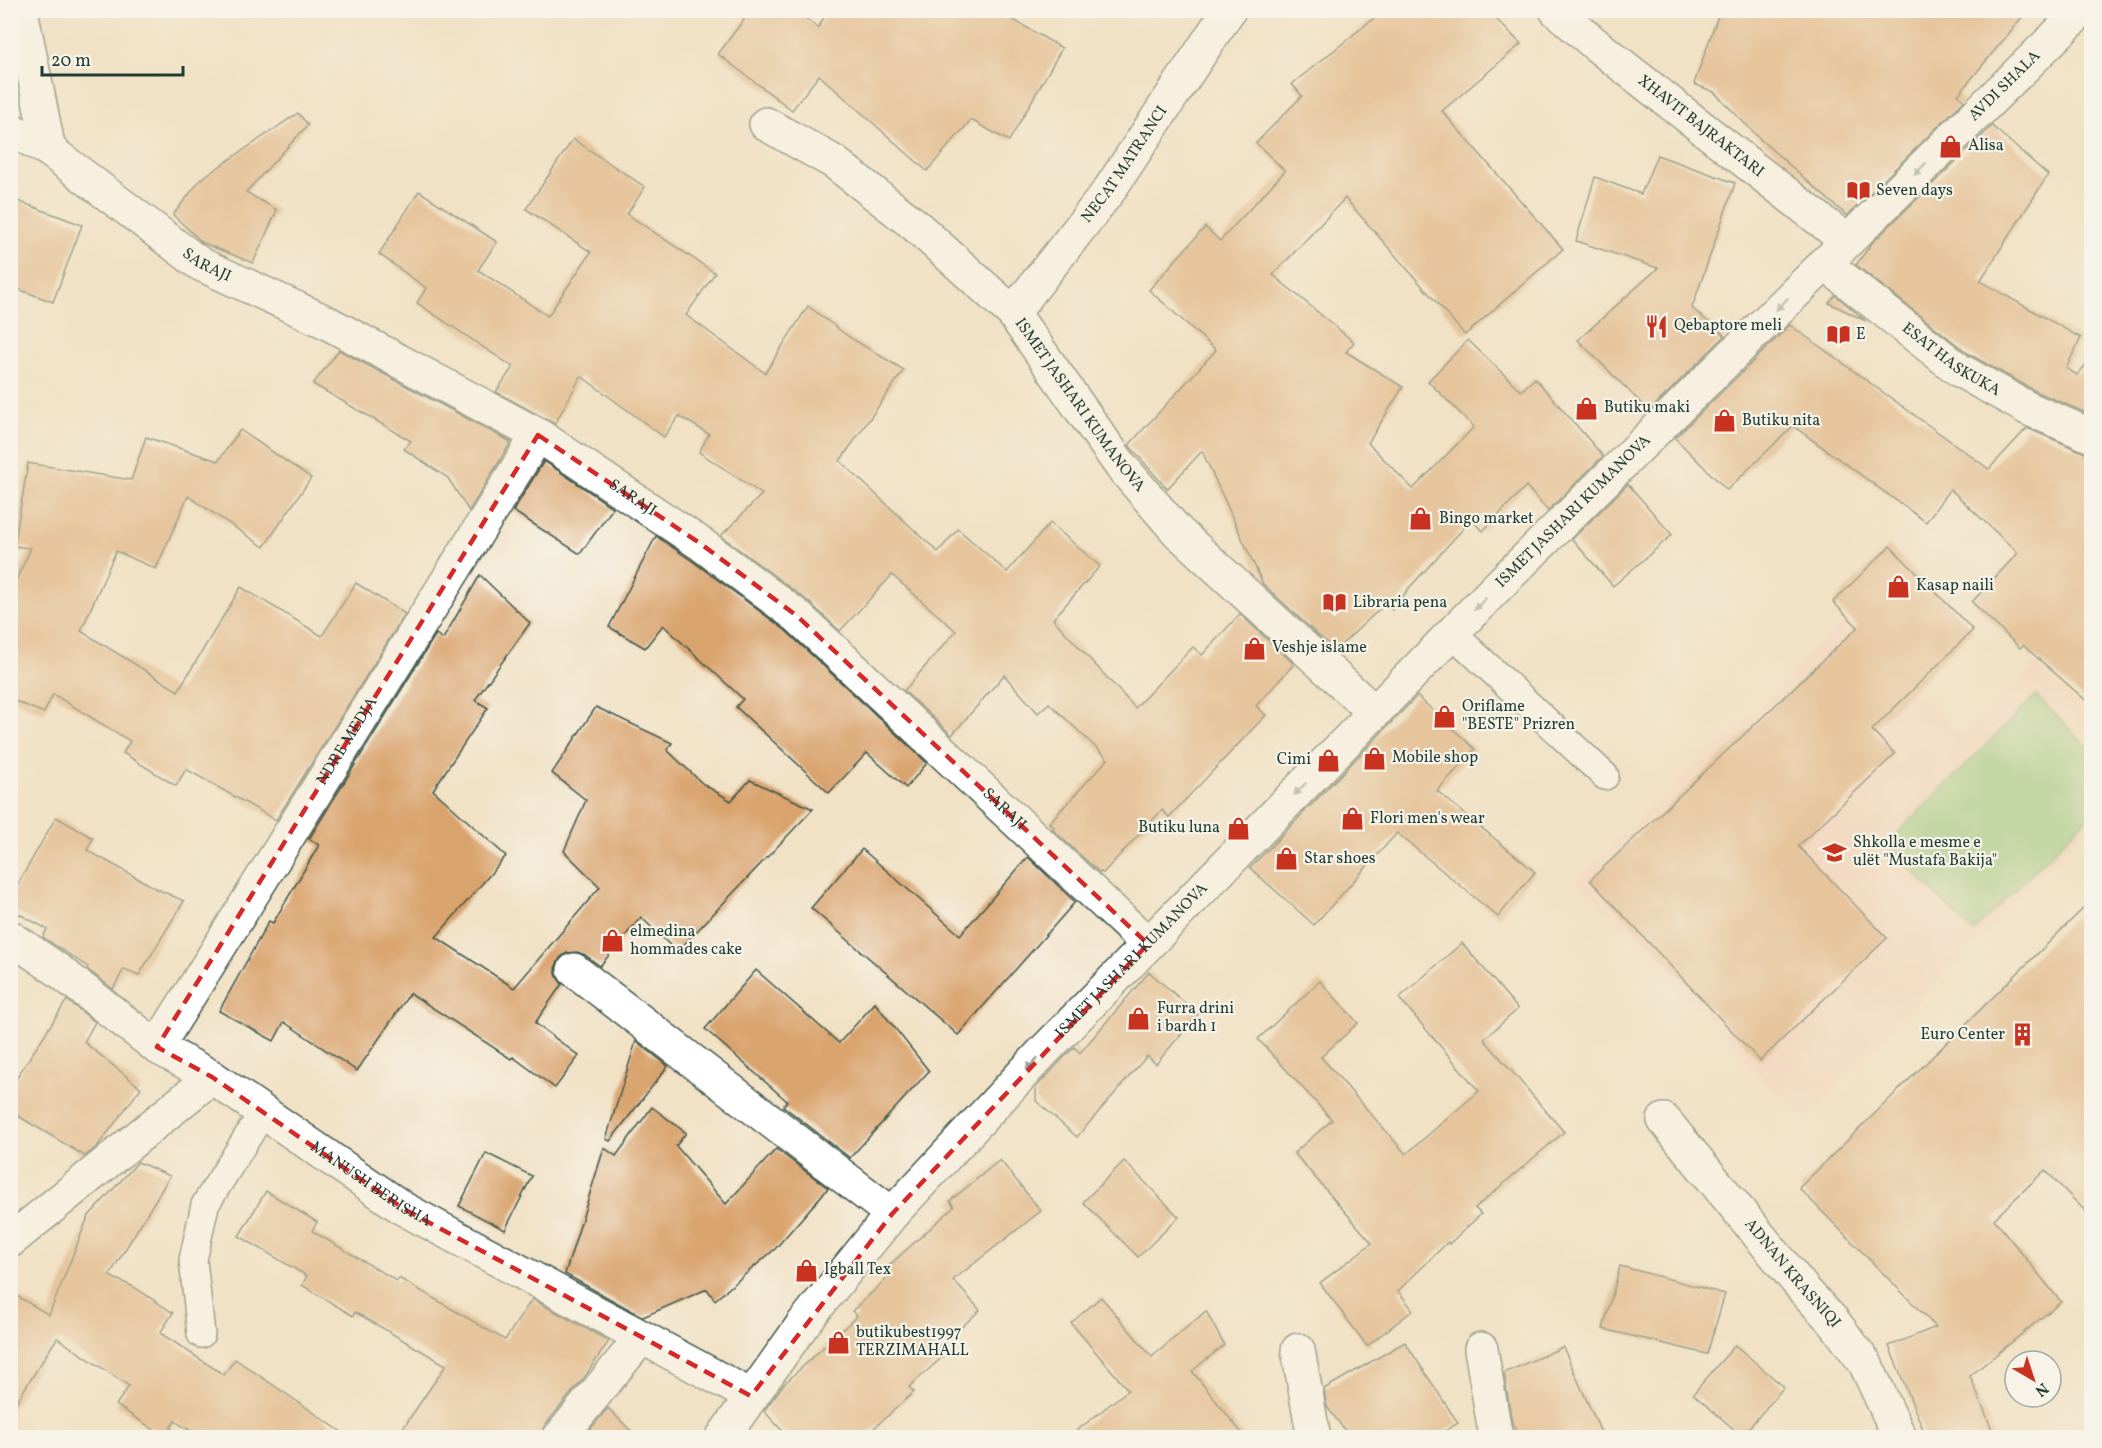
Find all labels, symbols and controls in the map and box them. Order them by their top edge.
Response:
scale bar [42,39,183,77]
street label: AVDI SHALA [1964,46,2046,127]
text: 20 m [51,49,91,74]
street label: XHAVIT BAJRAKTARI [1633,70,1769,183]
street label: NECAT MATRANCI [1077,102,1173,228]
shop icon: Alisa [1937,133,1963,159]
place label: Alisa [1968,135,2004,157]
one-way arrow [1914,162,1928,176]
library icon: Seven days [1845,178,1871,204]
place label: Seven days [1876,180,1953,202]
street label: SARAJI [177,243,235,288]
one-way arrow [1776,296,1790,310]
restaurant icon: Qebaptore meli [1643,313,1669,339]
street label: ISMET JASHARI KUMANOVA [1009,314,1150,497]
place label: Qebaptore meli [1674,315,1782,337]
street label: ESAT HASKUKA [1897,318,2004,402]
library icon: E [1825,322,1851,348]
place label: E [1856,324,1866,346]
shop icon: Butiku maki [1573,395,1599,421]
place label: Butiku maki [1604,397,1690,419]
shop icon: Butiku nita [1711,408,1737,434]
place label: Butiku nita [1742,410,1820,432]
street label: ISMET JASHARI KUMANOVA [1491,430,1656,593]
street label: SARAJI [604,474,661,522]
shop icon: Bingo market [1408,506,1434,532]
place label: Bingo market [1439,508,1534,530]
shop icon: Kasap naili [1885,573,1911,599]
place label: Kasap naili [1916,575,1994,597]
library icon: Libraria pena [1322,590,1348,616]
place label: Libraria pena [1353,592,1447,614]
one-way arrow [1474,596,1488,610]
shop icon: Veshje islame [1241,635,1267,661]
place label: Veshje islame [1272,637,1367,659]
street label: NDRE MEDJA [311,693,383,790]
place label: Oriflame "BESTE" Prizren [1462,696,1575,736]
shop icon: Oriflame "BESTE" Prizren [1431,703,1457,729]
shop icon: Mobile shop [1361,745,1387,771]
shop icon: Cimi [1316,747,1342,773]
place label: Mobile shop [1392,747,1478,769]
place label: Cimi [1277,749,1311,771]
one-way arrow [1293,781,1307,796]
street label: SARAJI [977,783,1031,836]
shop icon: Flori men's wear [1339,806,1365,832]
place label: Flori men's wear [1370,808,1485,830]
shop icon: Butiku luna [1225,815,1251,841]
place label: Butiku luna [1138,817,1220,839]
place label: Shkolla e mesme e ulët "Mustafa Bakija" [1853,832,1997,872]
school or university icon: Shkolla e mesme e ulët "Mustafa Bakija" [1822,839,1848,865]
shop icon: Star shoes [1273,846,1299,872]
place label: Star shoes [1304,848,1376,870]
street label: ISMET JASHARI KUMANOVA [1051,878,1213,1044]
place label: elmedina hommades cake [630,921,742,961]
shop icon: elmedina hommades cake [599,928,625,954]
place label: Furra drini i bardh 1 [1157,998,1234,1038]
shop icon: Furra drini i bardh 1 [1126,1005,1152,1031]
building icon: Euro Center [2010,1022,2036,1048]
place label: Euro Center [1921,1024,2005,1046]
one-way arrow [1025,1056,1039,1071]
street label: MANUSH BERISHA [305,1136,435,1233]
street label: ADNAN KRASNIQI [1739,1214,1846,1332]
shop icon: Igball Tex [793,1257,819,1283]
place label: Igball Tex [824,1259,891,1281]
place label: butikubest1997 TERZIMAHALL [856,1322,969,1362]
shop icon: butikubest1997 TERZIMAHALL [825,1329,851,1355]
north arrow [2003,1349,2063,1409]
text: N [2029,1377,2053,1402]

